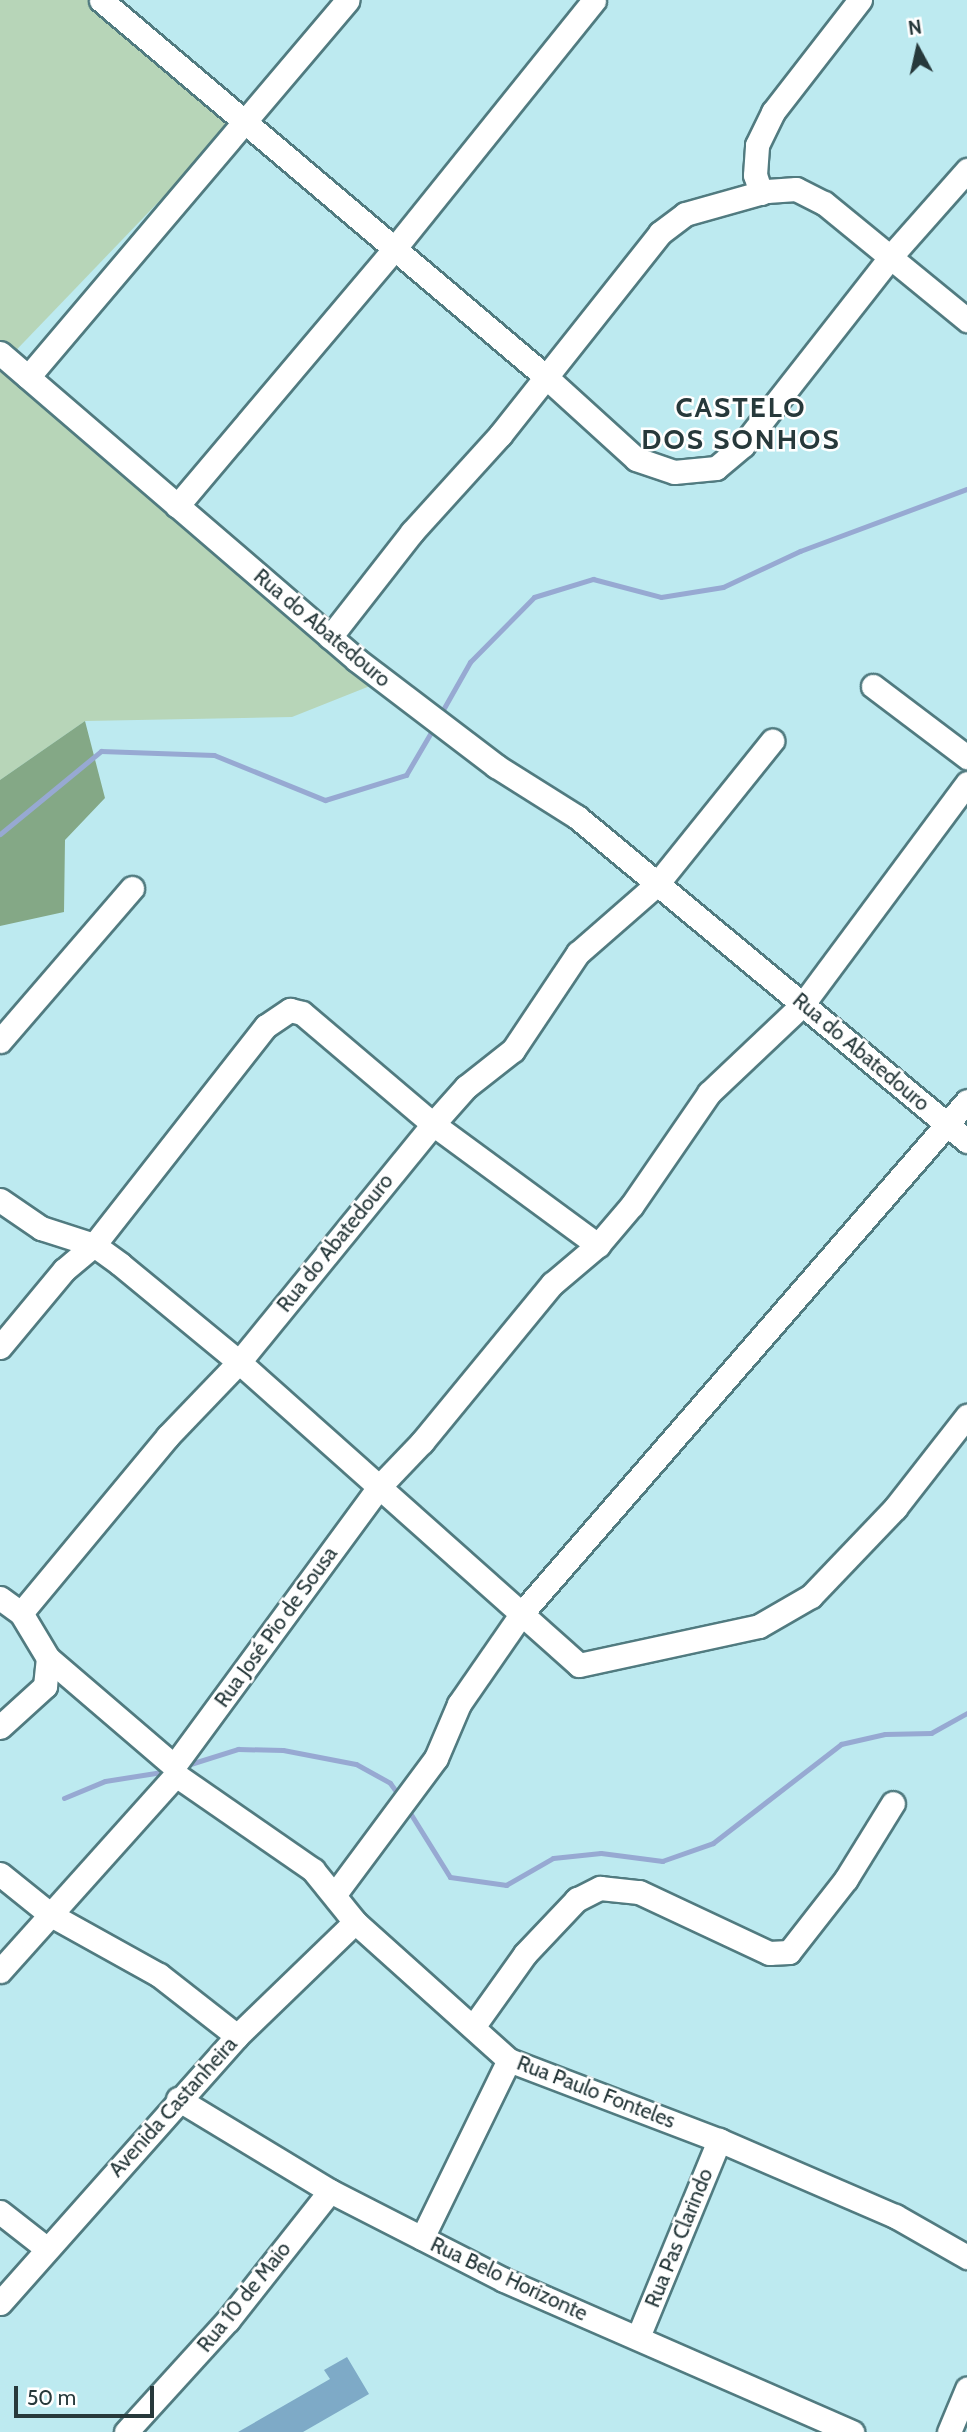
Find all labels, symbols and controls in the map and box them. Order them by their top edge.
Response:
north arrow [883,14,953,84]
text: N [907,15,923,40]
district label: CASTELO DOS SONHOS [643,390,839,456]
street label: Rua do Abatedouro [249,564,395,692]
street label: Rua do Abatedouro [788,988,934,1116]
street label: Rua do Abatedouro [272,1169,398,1317]
street label: Rua José Pio de Sousa [209,1542,343,1712]
street label: Avenida Castanheira [104,2032,242,2182]
street label: Rua Paulo Fonteles [513,2050,679,2134]
street label: Rua Pas Clarindo [640,2165,718,2311]
street label: Rua Belo Horizonte [426,2232,592,2326]
street label: Rua 10 de Maio [192,2237,296,2357]
scale bar [18,2372,158,2416]
text: 50 m [27,2385,76,2410]

